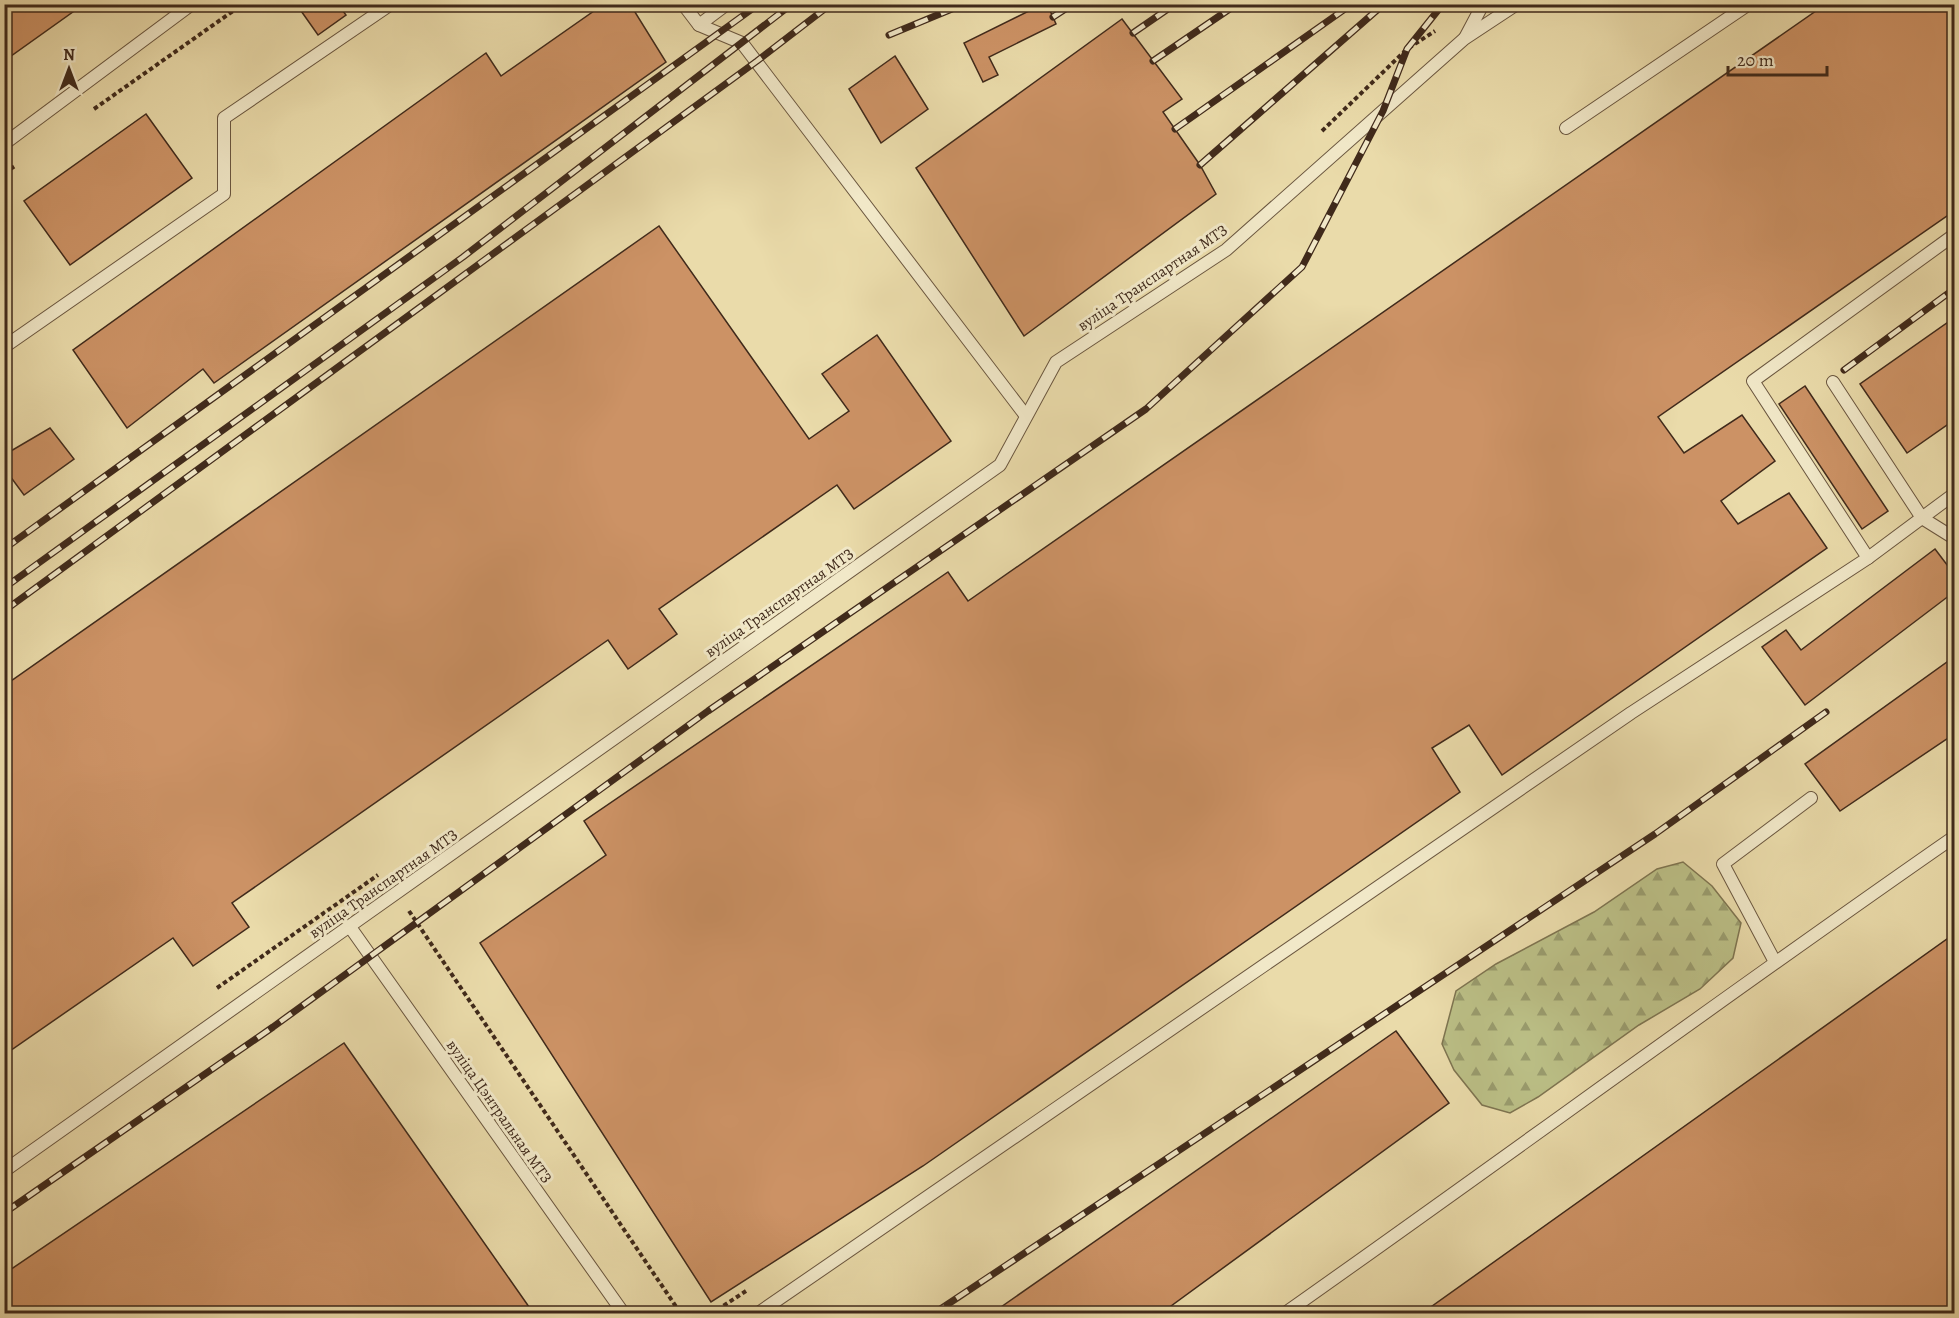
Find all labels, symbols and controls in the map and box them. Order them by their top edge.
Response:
north arrow [39,39,99,99]
scale bar [1728,39,1827,77]
text: N [63,44,75,66]
text: 20 m [1737,48,1774,72]
street label: вуліца Транспартная МТЗ [1073,219,1232,336]
street label: вуліца Транспартная МТЗ [701,543,858,663]
street label: вуліца Транспартная МТЗ [305,824,462,944]
street label: вуліца Цэнтральная МТЗ [441,1035,557,1188]

